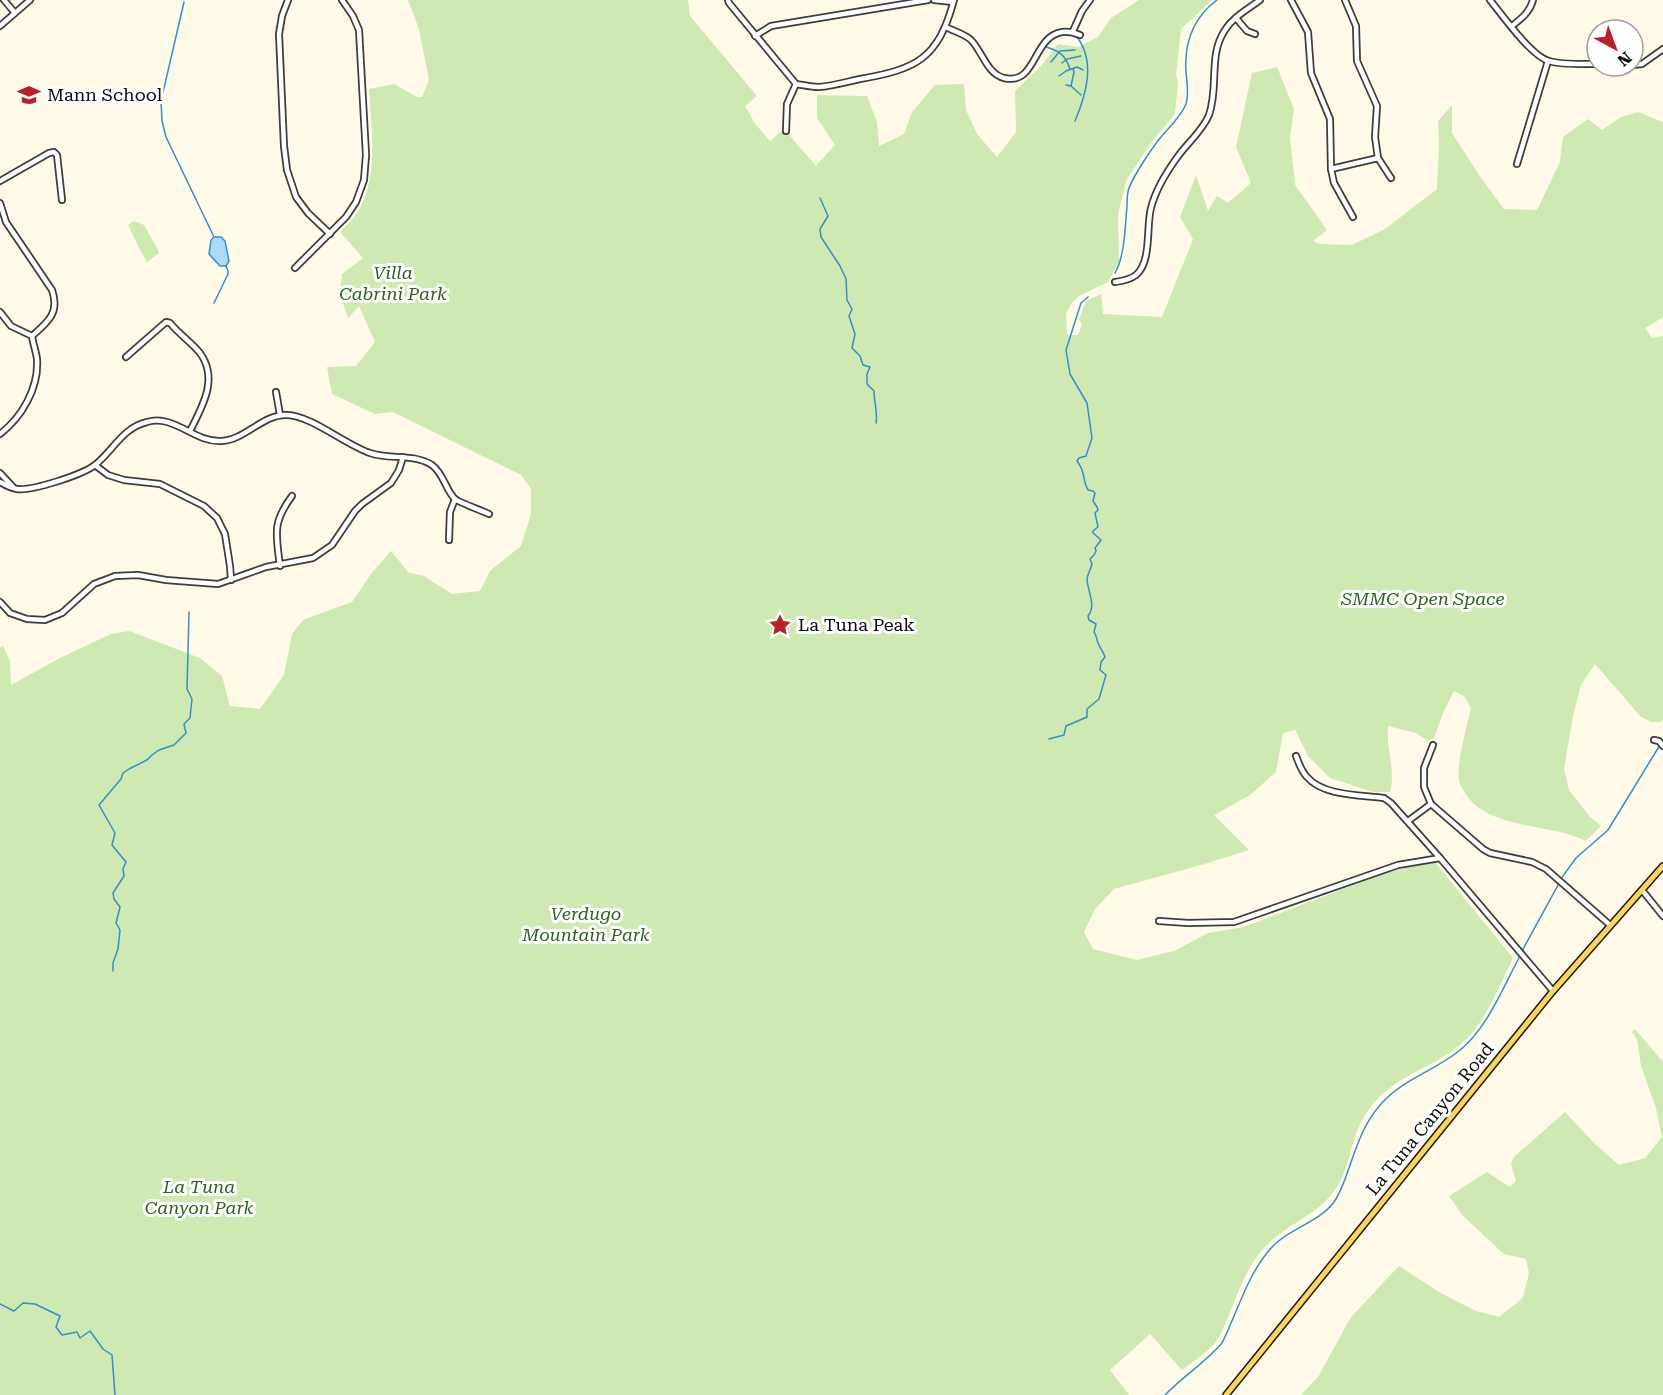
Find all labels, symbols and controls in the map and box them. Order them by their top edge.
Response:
north arrow [1585,18,1645,78]
text: N [1614,48,1635,70]
school or university icon: Mann School [16,82,42,108]
place label: Mann School [47,84,163,105]
park label: Villa Cabrini Park [339,262,447,304]
park label: SMMC Open Space [1340,588,1505,609]
place icon: La Tuna Peak [767,612,793,638]
place label: La Tuna Peak [798,614,915,635]
park label: Verdugo Mountain Park [521,903,650,945]
street label: La Tuna Canyon Road [1362,1038,1498,1199]
park label: La Tuna Canyon Park [145,1176,254,1218]

